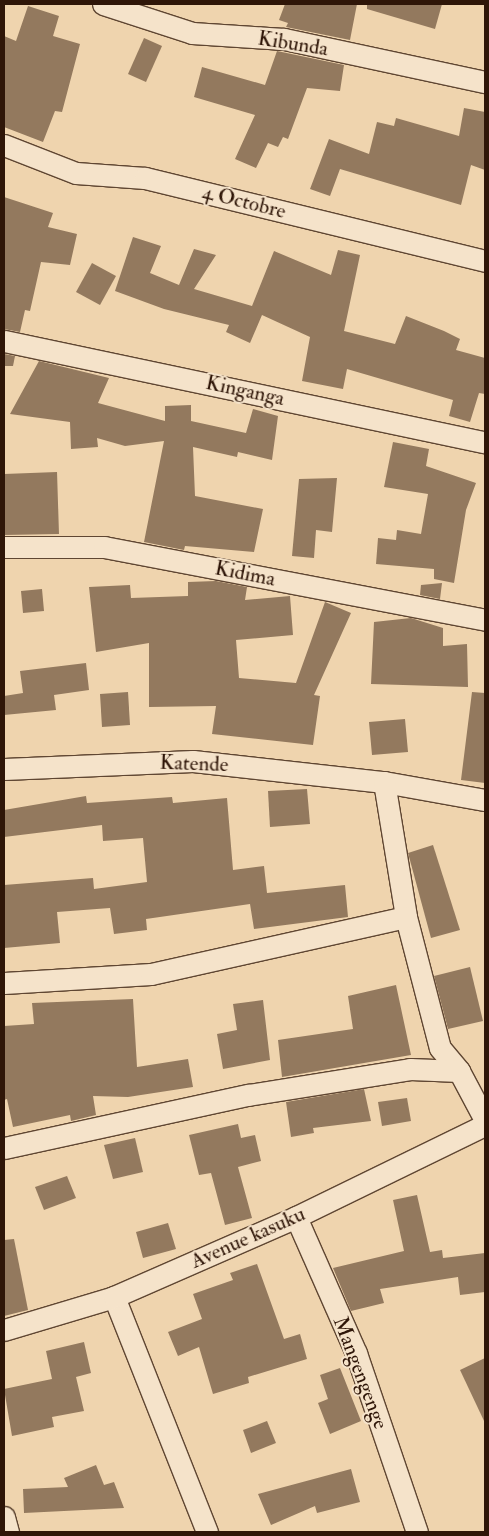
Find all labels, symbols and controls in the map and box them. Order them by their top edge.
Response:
street label: Kibunda [256,26,330,62]
street label: 4 Octobre [200,180,288,224]
street label: Kinganga [203,370,287,412]
street label: Kidima [213,556,277,592]
street label: Katende [159,750,229,778]
street label: Avenue kasuku [187,1202,309,1274]
street label: Mangengenge [327,1313,393,1433]

